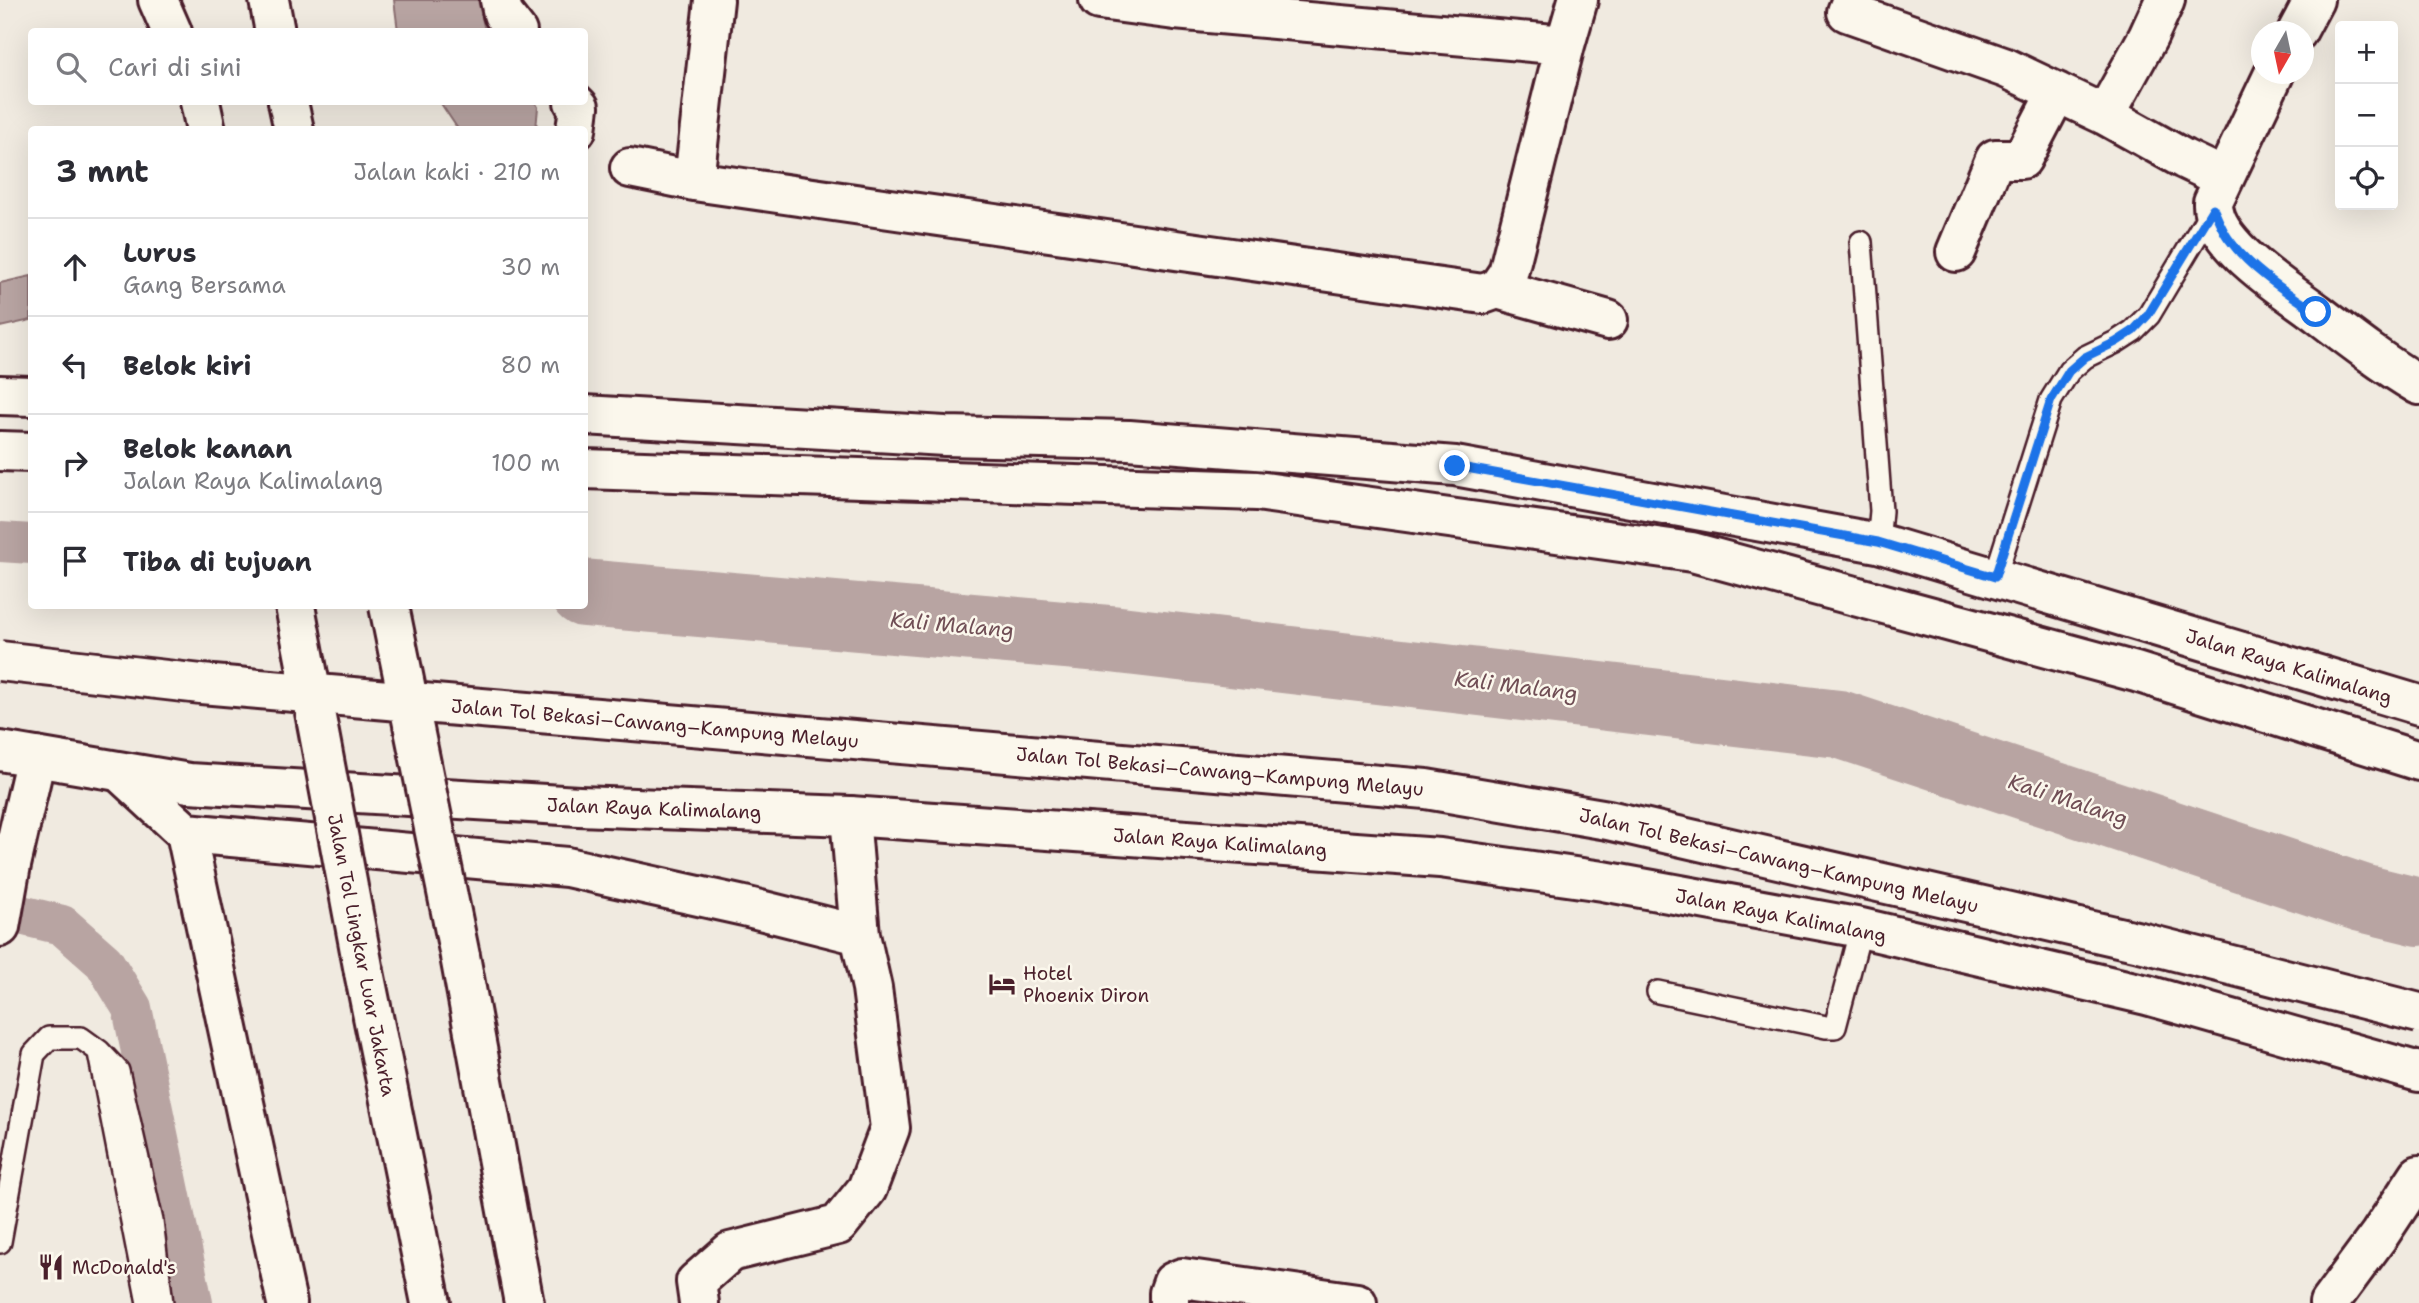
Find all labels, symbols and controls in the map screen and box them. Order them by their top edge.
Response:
north arrow [2251,21,2314,84]
map controls [2335,21,2398,210]
button: + [2335,21,2398,84]
search box [28,28,588,105]
icon: search [52,48,90,86]
text: Cari di sini [108,49,242,84]
button: − [2335,84,2398,147]
button: locate [2335,147,2398,210]
text: 3 mnt [56,151,149,192]
text: Jalan kaki · 210 m [353,157,560,187]
text: Lurus [123,235,196,270]
icon: ahead [56,248,94,286]
text: 30 m [501,252,560,282]
text: Gang Bersama [123,270,286,300]
route start [2300,296,2331,327]
icon: left [56,346,94,384]
text: Belok kiri [123,348,252,383]
text: 80 m [501,350,560,380]
text: Belok kanan [123,431,292,466]
icon: right [56,444,94,482]
text: 100 m [491,448,560,478]
route end [1439,450,1470,481]
text: Jalan Raya Kalimalang [123,466,383,496]
icon: arrive [56,542,94,580]
text: Tiba di tujuan [123,544,312,579]
water label: Kali Malang [889,606,1015,644]
street label: Jalan Raya Kalimalang [2183,623,2395,710]
water label: Kali Malang [1453,665,1579,707]
street label: Jalan Tol Bekasi–Cawang–Kampung Melayu [450,693,860,754]
street label: Jalan Tol Bekasi–Cawang–Kampung Melayu [1015,741,1425,802]
water label: Kali Malang [2005,767,2131,833]
street label: Jalan Raya Kalimalang [546,792,762,825]
street label: Jalan Tol Bekasi–Cawang–Kampung Melayu [1577,802,1981,919]
street label: Jalan Tol Lingkar Luar Jakarta [322,812,401,1099]
street label: Jalan Raya Kalimalang [1112,823,1328,862]
street label: Jalan Raya Kalimalang [1673,883,1889,948]
place label: Hotel Phoenix Diron [1023,961,1149,1008]
hotel icon: Hotel Phoenix Diron [987,969,1017,999]
restaurant icon: McDonald's [36,1252,66,1282]
place label: McDonald's [72,1255,176,1280]

